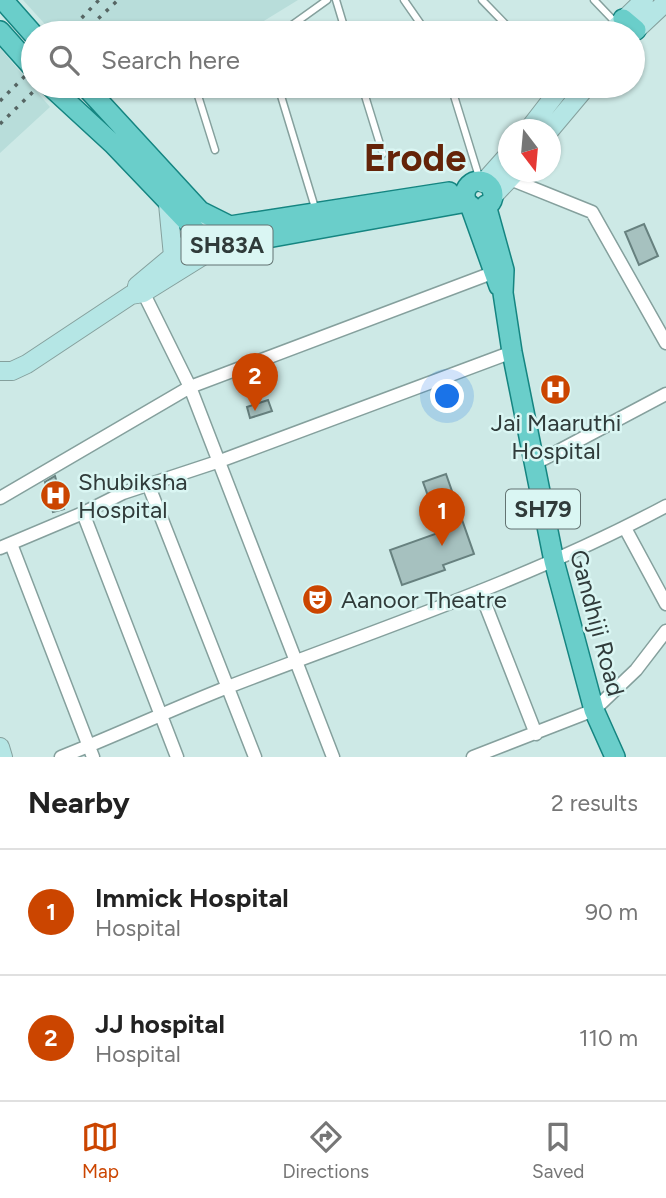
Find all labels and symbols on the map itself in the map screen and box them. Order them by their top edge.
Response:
north arrow [498,119,561,182]
district label: Erode [364,135,466,181]
road number: SH83A [182,226,272,264]
pin: 2 [232,353,278,411]
hospital icon: Jai Maaruthi Hospital [539,372,573,406]
your location [430,379,464,413]
place label: Jai Maaruthi Hospital [491,408,621,465]
place label: Shubiksha Hospital [78,467,188,524]
hospital icon: Shubiksha Hospital [38,479,72,513]
pin: 1 [419,488,465,546]
road number: SH79 [506,489,580,528]
street label: Gandhiji Road [564,547,631,699]
theatre icon: Aanoor Theatre [301,583,335,617]
place label: Aanoor Theatre [341,585,507,614]

